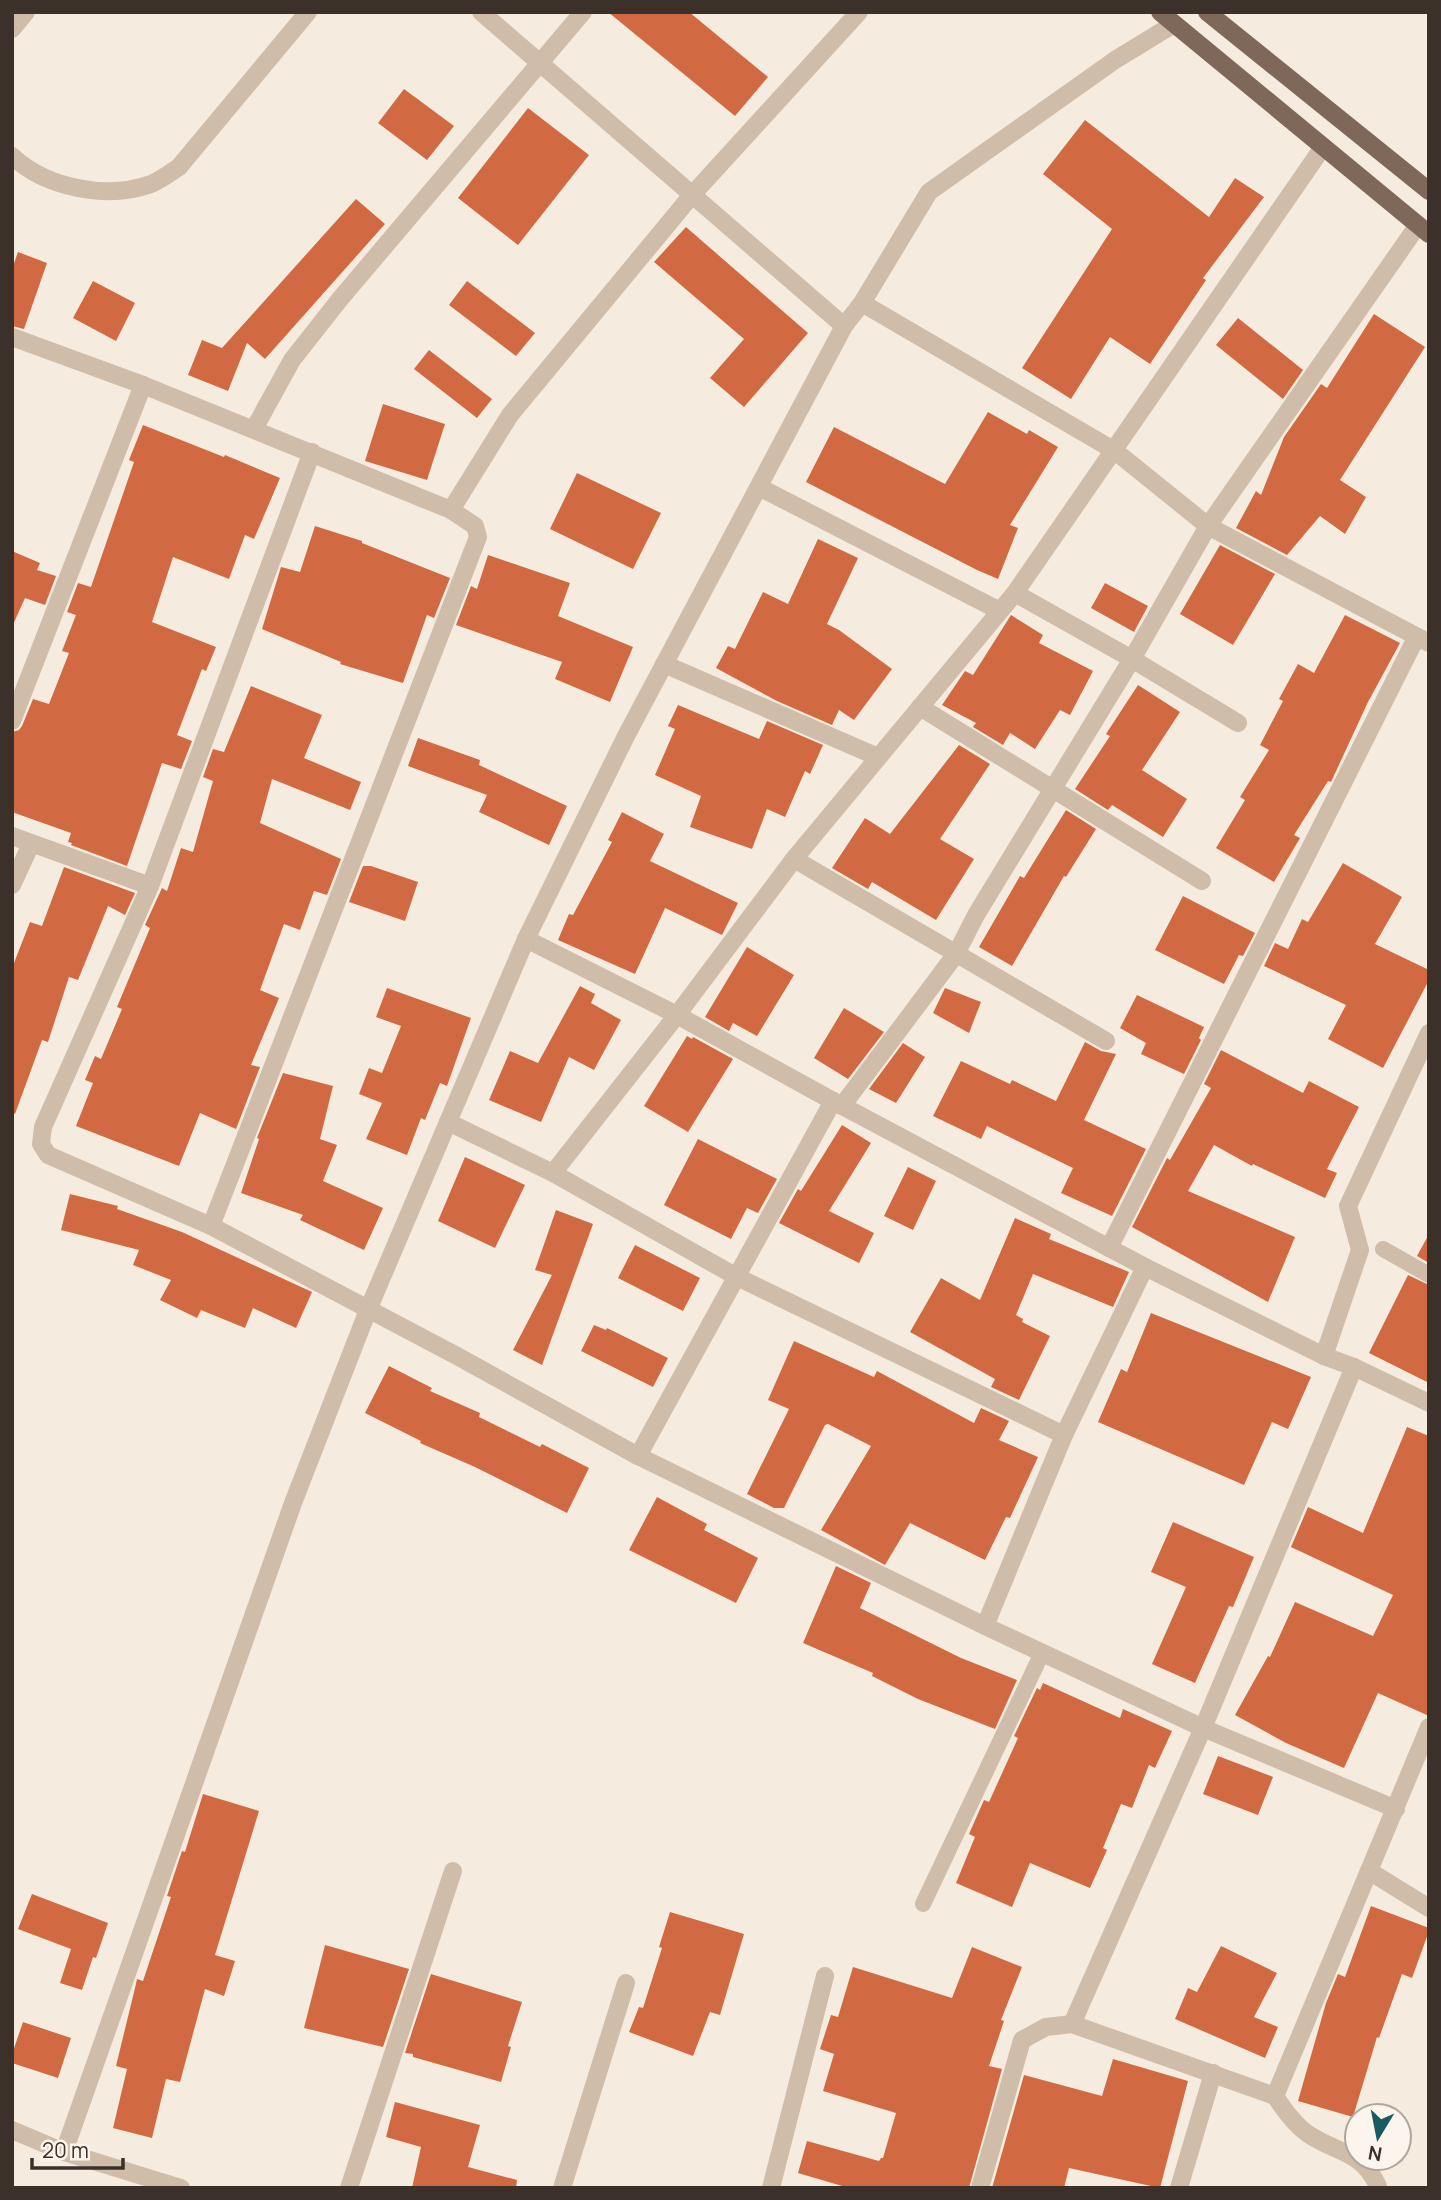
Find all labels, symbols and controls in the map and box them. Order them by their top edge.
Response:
north arrow [1343,2102,1413,2172]
scale bar [32,2126,122,2170]
text: 20 m [42,2136,89,2164]
text: N [1366,2140,1384,2168]

